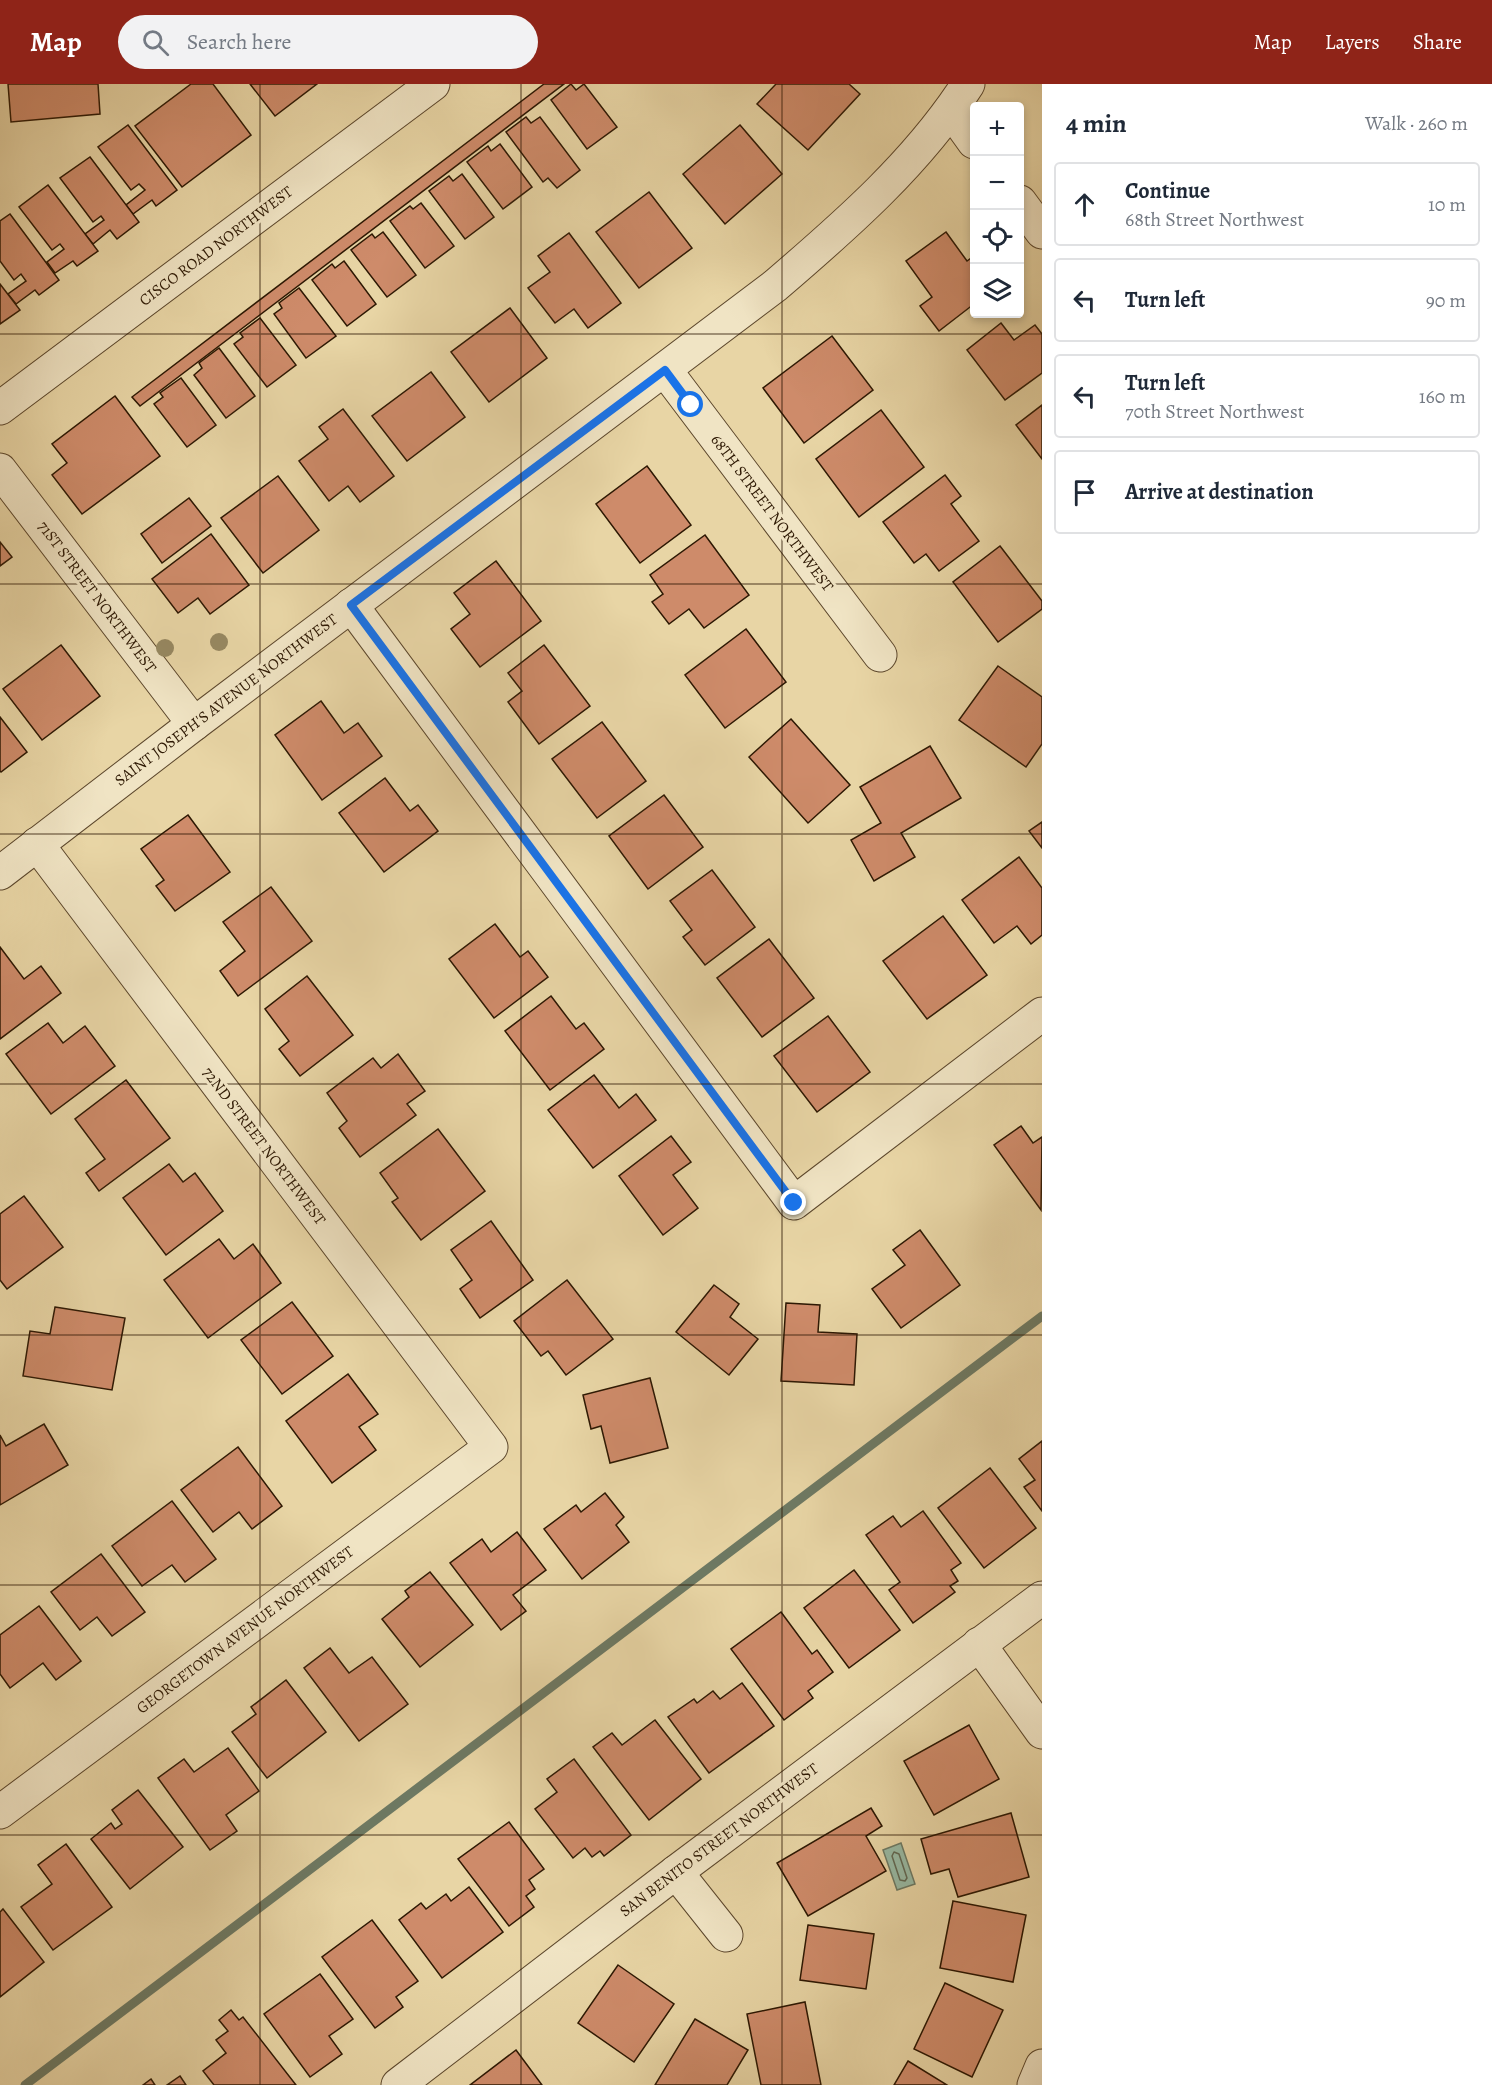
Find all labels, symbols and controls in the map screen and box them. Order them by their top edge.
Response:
search box [118,15,538,69]
text: Map [30,23,82,61]
icon: search [139,26,172,59]
text: Search here [187,27,291,57]
text: Map [1253,28,1292,56]
text: Layers [1325,28,1380,56]
text: Share [1413,28,1462,56]
map controls [970,102,1024,318]
button: + [970,102,1024,156]
text: 4 min [1066,106,1127,141]
text: Walk · 260 m [1365,110,1468,137]
button: − [970,156,1024,210]
text: Continue [1125,176,1210,206]
street label: CISCO ROAD NORTHWEST [135,181,298,311]
icon: ahead [1068,188,1101,221]
text: 10 m [1428,191,1466,218]
text: 68th Street Northwest [1125,206,1304,233]
button: locate [970,210,1024,264]
button: layers [970,264,1024,318]
icon: left [1068,284,1101,317]
text: Turn left [1125,285,1205,315]
text: 90 m [1426,287,1466,314]
text: Turn left [1125,368,1205,398]
icon: left [1068,380,1101,413]
text: 160 m [1419,383,1466,410]
route start [677,391,703,417]
text: 70th Street Northwest [1125,398,1304,425]
street label: 68TH STREET NORTHWEST [706,430,839,596]
icon: arrive [1068,476,1101,509]
text: Arrive at destination [1125,477,1314,507]
street label: 71ST STREET NORTHWEST [33,516,162,678]
street label: SAINT JOSEPH'S AVENUE NORTHWEST [110,609,342,791]
street label: 72ND STREET NORTHWEST [197,1062,331,1230]
route end [780,1189,806,1215]
street label: GEORGETOWN AVENUE NORTHWEST [132,1541,358,1719]
street label: SAN BENITO STREET NORTHWEST [615,1758,823,1922]

